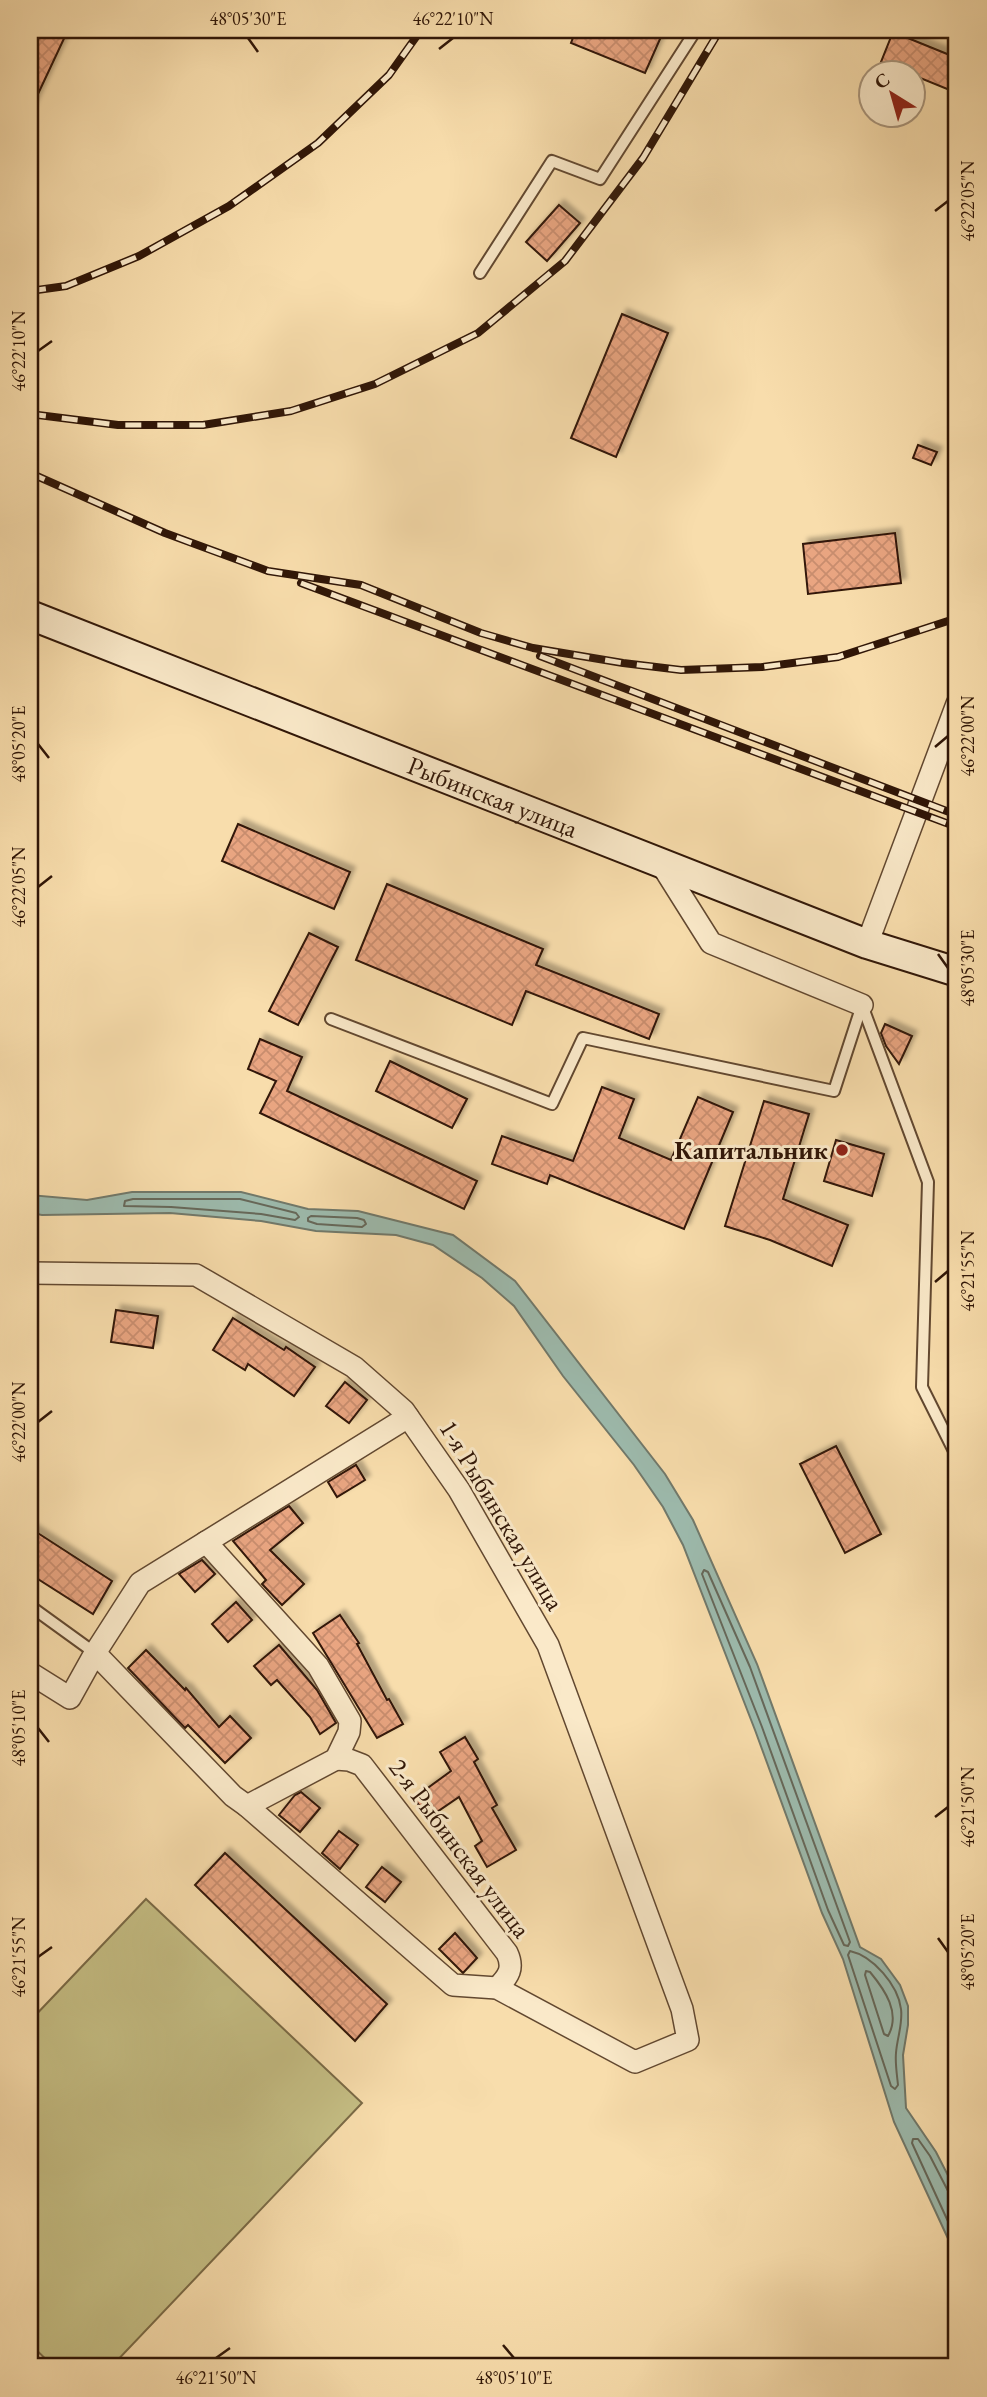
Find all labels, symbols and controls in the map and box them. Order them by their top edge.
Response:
text: 48°05'30"E [210,7,286,30]
text: 46°22'10"N [413,7,494,30]
north arrow [858,60,928,130]
text: С [869,67,895,95]
text: 46°22'05"N [956,160,979,241]
text: 46°22'10"N [7,310,30,391]
text: 46°22'00"N [956,695,979,776]
text: 48°05'20"E [7,706,30,782]
street label: Рыбинская улица [403,748,583,846]
text: 46°22'05"N [7,846,30,927]
text: 48°05'30"E [956,930,979,1006]
place label: Капитальник [674,1133,829,1167]
marker: Капитальник [834,1142,850,1158]
text: 46°21'55"N [956,1230,979,1311]
text: 46°22'00"N [7,1381,30,1462]
street label: 1-я Рыбинская улица [432,1414,573,1617]
text: 48°05'10"E [7,1690,30,1766]
street label: 2-я Рыбинская улица [381,1751,539,1945]
text: 46°21'50"N [956,1766,979,1847]
text: 48°05'20"E [956,1914,979,1990]
text: 46°21'55"N [7,1916,30,1997]
text: 46°21'50"N [176,2366,257,2389]
text: 48°05'10"E [476,2366,552,2389]

